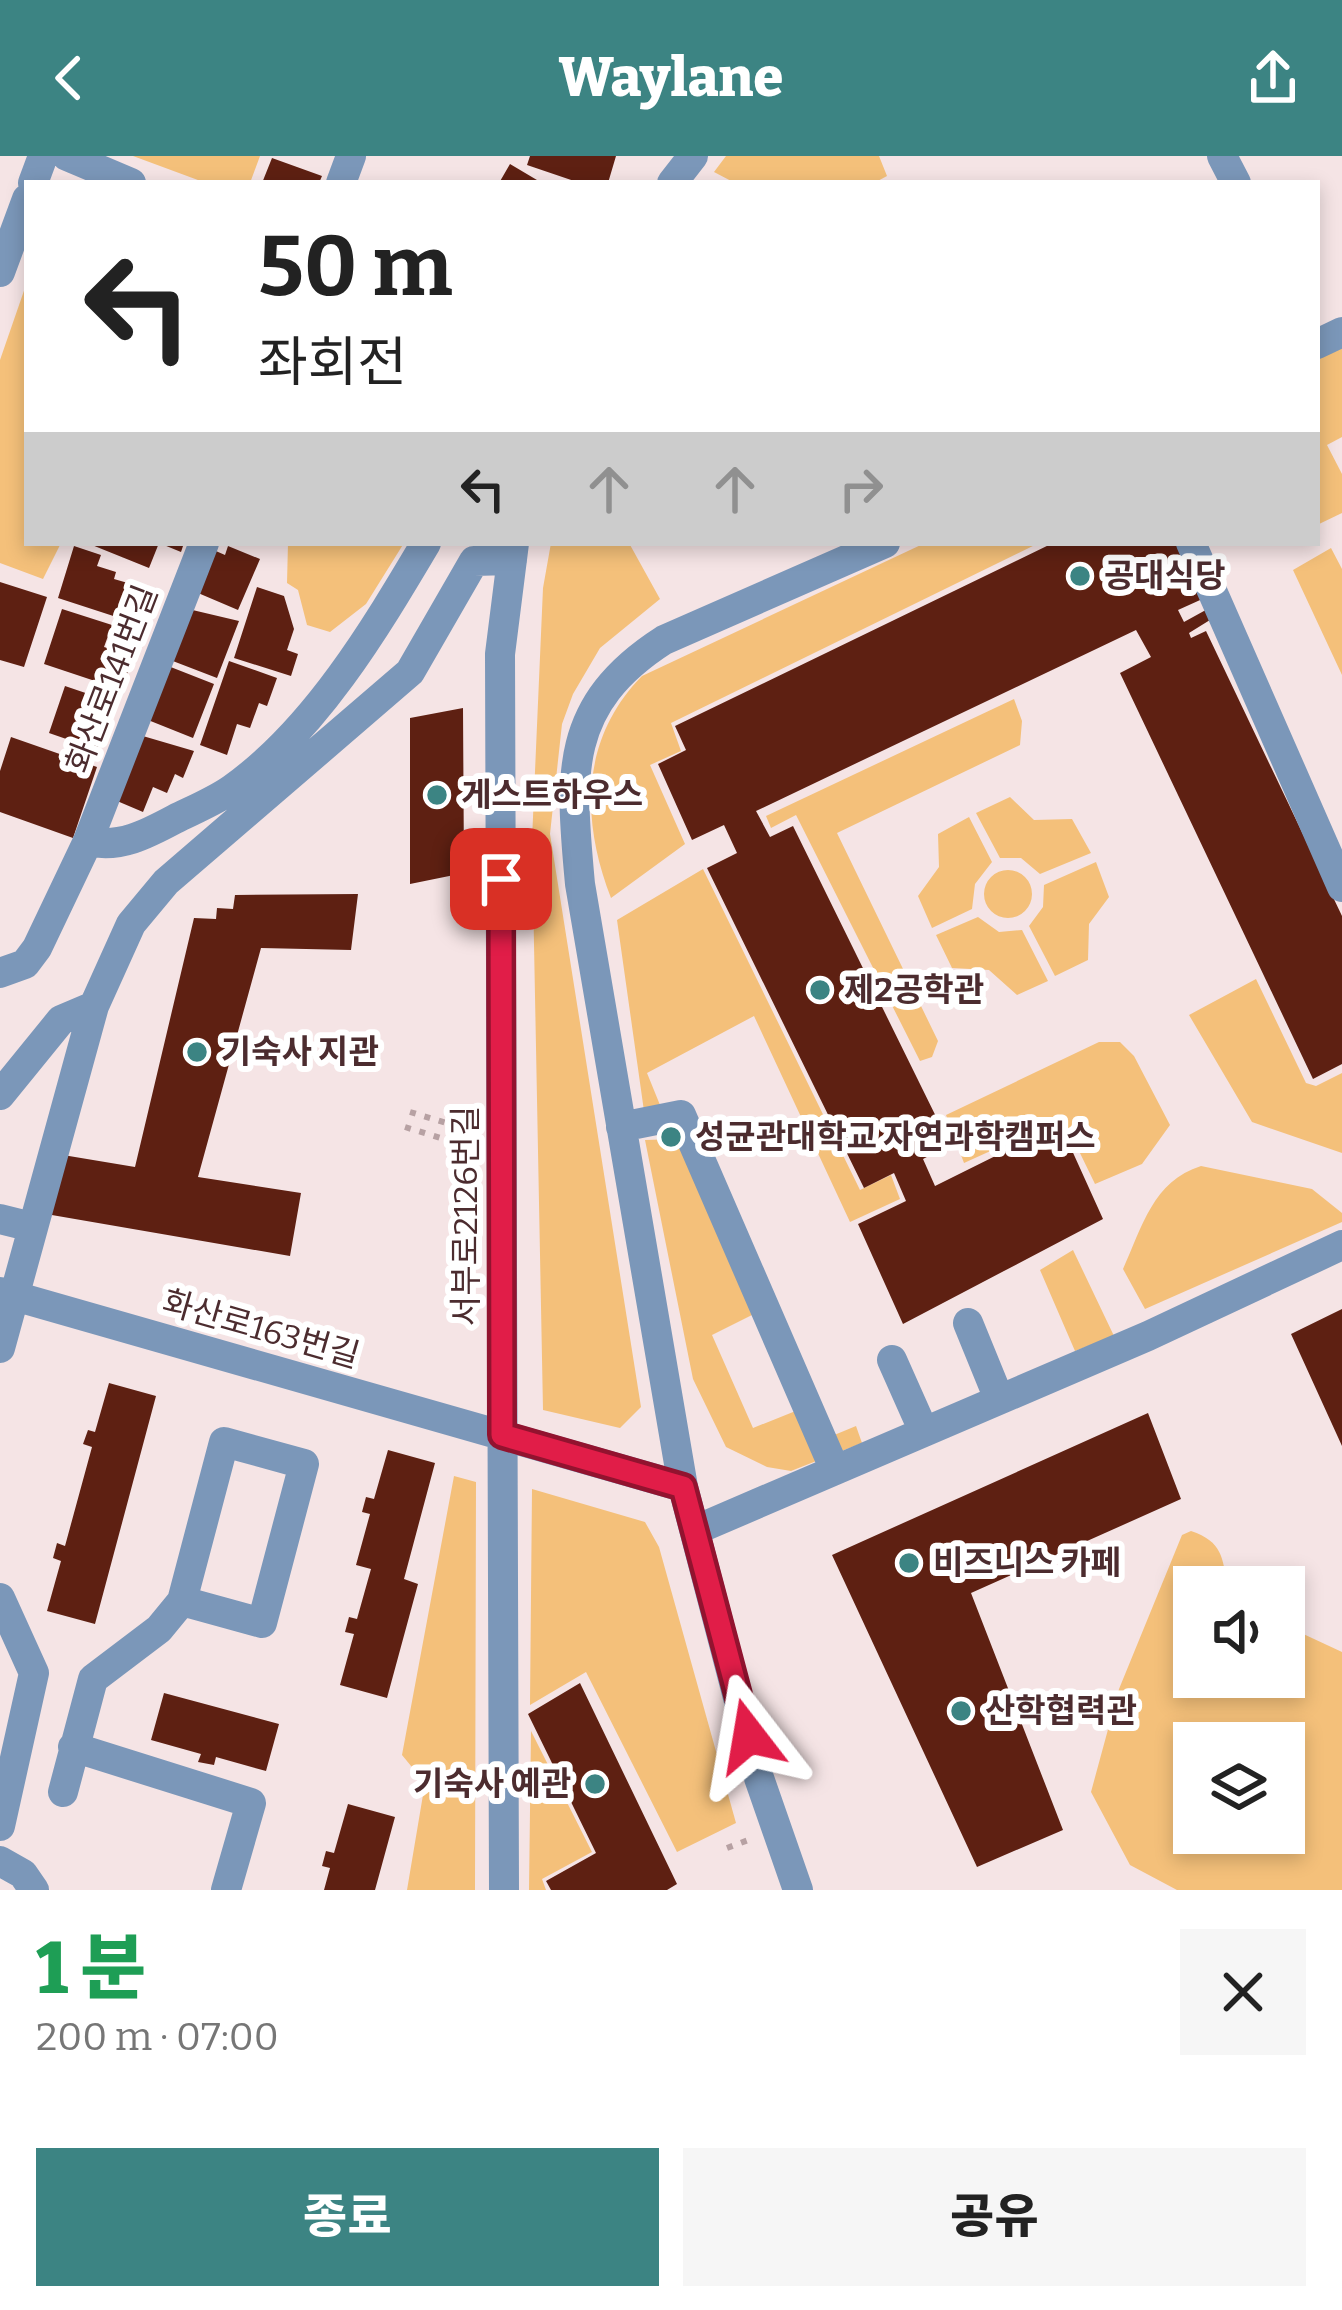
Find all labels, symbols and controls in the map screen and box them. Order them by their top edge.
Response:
icon: back [36,45,102,111]
icon: share [1240,45,1306,111]
text: Waylane [559,46,783,110]
text: 50 m [258,216,453,317]
icon: left [60,228,216,384]
text: 좌회전 [258,331,407,395]
icon: left [450,456,516,522]
icon: ahead [576,456,642,522]
icon: ahead [702,456,768,522]
icon: right [828,456,894,522]
place label: 공대식당 [1104,556,1225,596]
marker: 공대식당 [1067,563,1093,589]
street label: 화산로141번길 [58,579,166,779]
place label: 게스트하우스 [461,775,643,815]
marker: 게스트하우스 [424,782,450,808]
pin [450,828,552,930]
icon: arrive [468,846,534,912]
place label: 제2공학관 [844,970,984,1010]
marker: 제2공학관 [807,977,833,1003]
place label: 기숙사 지관 [221,1032,379,1072]
marker: 기숙사 지관 [184,1039,210,1065]
street label: 서부로2126번길 [446,1106,486,1326]
place label: 성균관대학교 자연과학캠퍼스 [695,1117,1096,1157]
marker: 성균관대학교 자연과학캠퍼스 [658,1124,684,1150]
street label: 화산로163번길 [158,1282,364,1376]
place label: 비즈니스 카페 [933,1543,1121,1583]
marker: 비즈니스 카페 [896,1550,922,1576]
map controls [1173,1566,1305,1854]
button: sound [1173,1566,1305,1698]
position arrow [686,1673,812,1799]
place label: 산학협력관 [985,1691,1137,1731]
marker: 산학협력관 [948,1698,974,1724]
button: layers [1173,1722,1305,1854]
place label: 기숙사 예관 [413,1764,571,1804]
marker: 기숙사 예관 [582,1771,608,1797]
text: 1 분 [36,1926,146,2012]
button: close [1180,1929,1306,2055]
text: 200 m · 07:00 [36,2014,279,2060]
button: 종료 [36,2148,659,2286]
button: 공유 [683,2148,1306,2286]

